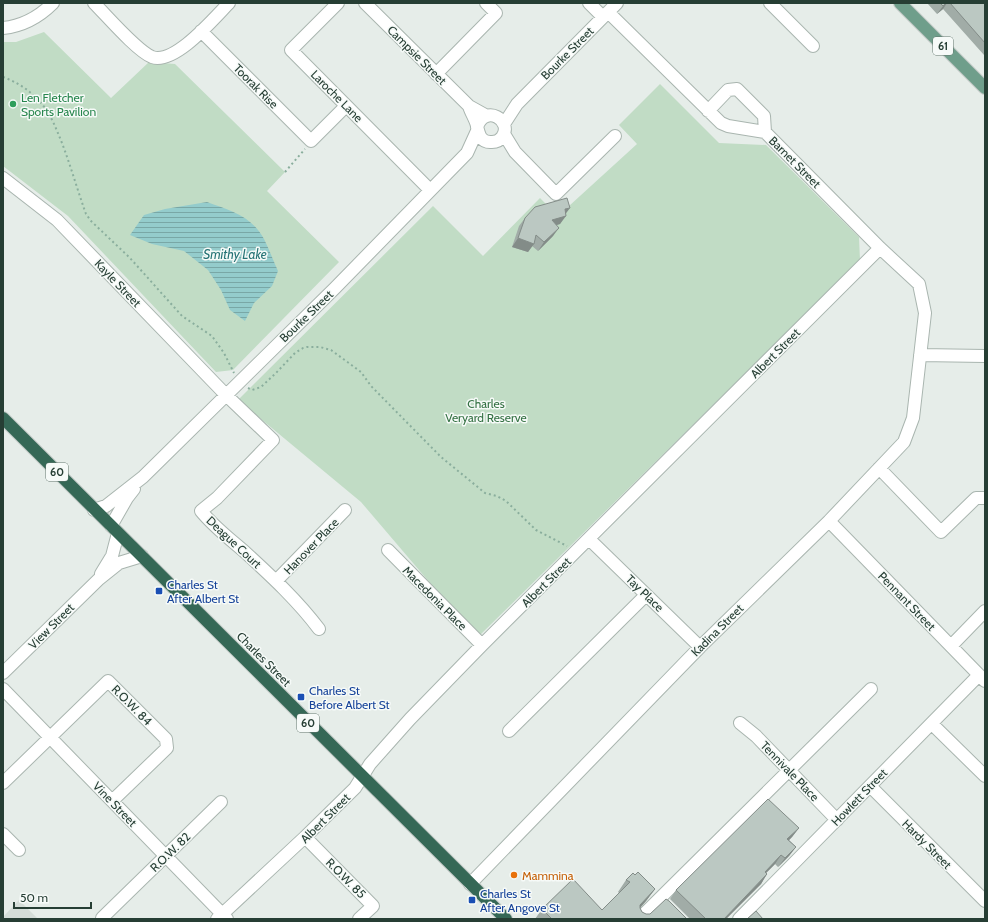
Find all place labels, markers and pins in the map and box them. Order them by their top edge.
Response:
place label: Len Fletcher Sports Pavilion [21,90,96,119]
marker: Len Fletcher Sports Pavilion [8,99,18,109]
place label: Charles St After Albert St [167,577,239,606]
marker: Charles St After Albert St [154,586,164,596]
place label: Charles St Before Albert St [309,683,390,712]
marker: Charles St Before Albert St [296,692,306,702]
place label: Mammina [522,868,574,883]
marker: Mammina [509,870,519,880]
place label: Charles St After Angove St [480,886,560,915]
marker: Charles St After Angove St [467,895,477,905]

